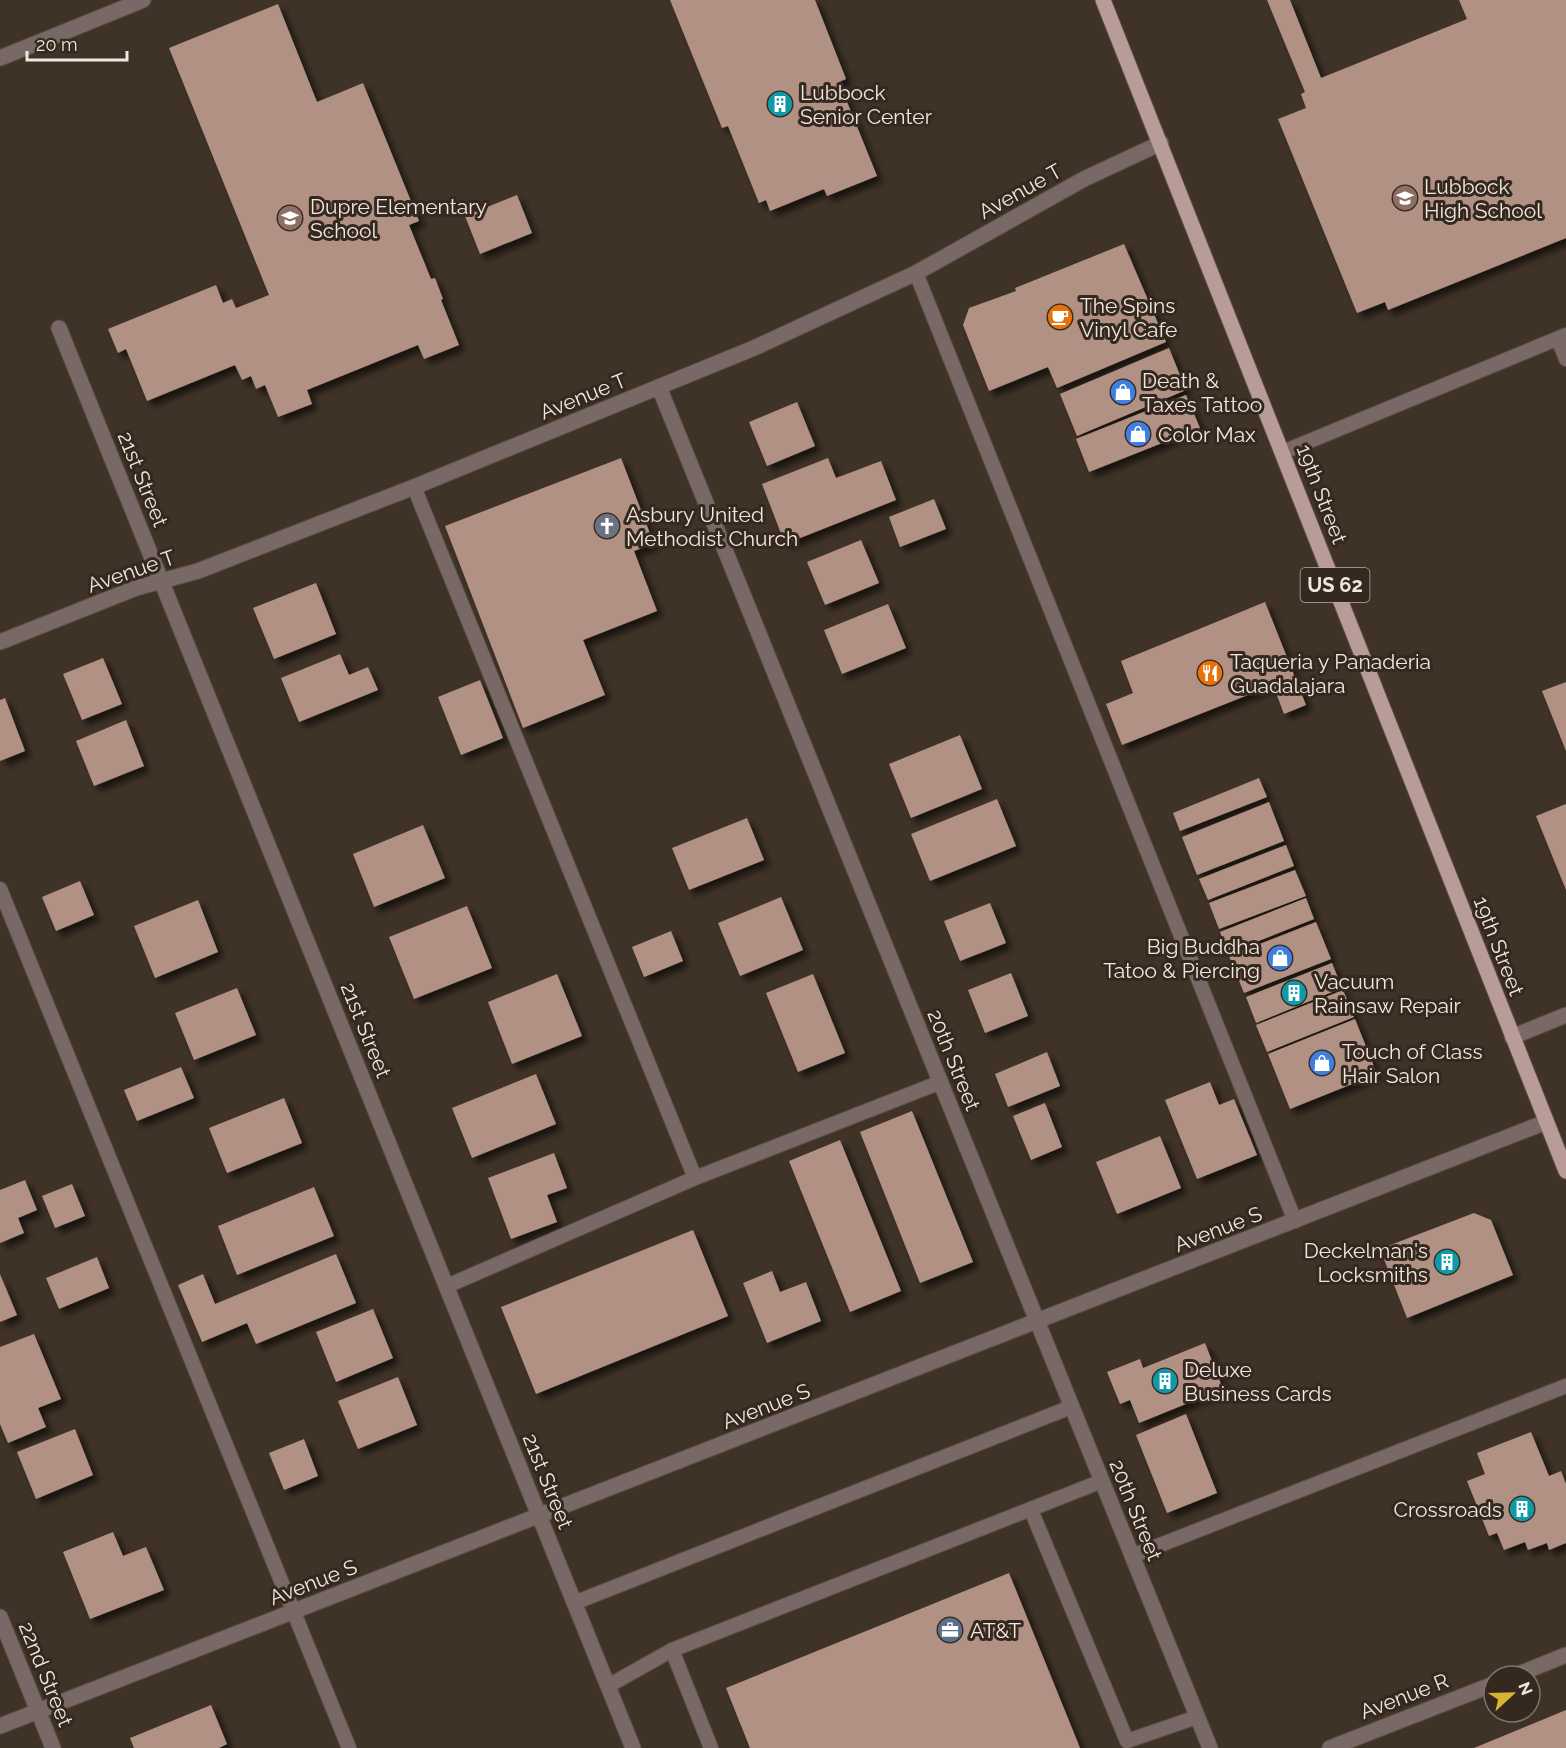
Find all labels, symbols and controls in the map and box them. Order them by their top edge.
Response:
scale bar [27,24,128,62]
text: 20 m [36,34,78,55]
place label: Lubbock Senior Center [800,80,933,129]
building icon: Lubbock Senior Center [765,89,795,119]
street label: Avenue T [974,158,1066,224]
place label: Lubbock High School [1424,174,1542,223]
school or university icon: Lubbock High School [1390,183,1420,213]
place label: Dupre Elementary School [310,194,487,243]
school or university icon: Dupre Elementary School [275,203,305,233]
place label: The Spins Vinyl Cafe [1080,293,1177,342]
cafe icon: The Spins Vinyl Cafe [1045,302,1075,332]
street label: Avenue T [536,367,630,425]
place label: Death & Taxes Tattoo [1142,368,1262,417]
shop icon: Death & Taxes Tattoo [1108,377,1138,407]
shop icon: Color Max [1123,419,1153,449]
place label: Color Max [1158,422,1256,447]
street label: 21st Street [113,428,173,530]
street label: 19th Street [1292,441,1352,547]
place label: Asbury United Methodist Church [626,502,798,551]
church icon: Asbury United Methodist Church [592,511,622,541]
street label: Avenue T [84,544,178,598]
road number: US 62 [1300,568,1370,602]
place label: Taqueria y Panaderia Guadalajara [1230,649,1431,698]
restaurant icon: Taqueria y Panaderia Guadalajara [1195,658,1225,688]
street label: 19th Street [1469,893,1529,999]
place label: Big Buddha Tatoo & Piercing [1103,934,1260,983]
shop icon: Big Buddha Tatoo & Piercing [1265,943,1295,973]
place label: Vacuum Rainsaw Repair [1314,969,1462,1018]
building icon: Vacuum Rainsaw Repair [1279,978,1309,1008]
street label: 21st Street [336,979,396,1081]
street label: 20th Street [922,1006,986,1114]
place label: Touch of Class Hair Salon [1342,1039,1483,1088]
shop icon: Touch of Class Hair Salon [1307,1048,1337,1078]
street label: Avenue S [1171,1201,1266,1257]
place label: Deckelman's Locksmiths [1304,1238,1428,1287]
building icon: Deckelman's Locksmiths [1432,1247,1462,1277]
place label: Deluxe Business Cards [1184,1357,1332,1406]
building icon: Deluxe Business Cards [1150,1366,1180,1396]
street label: Avenue S [719,1378,814,1434]
street label: 21st Street [518,1430,578,1532]
street label: 20th Street [1104,1456,1168,1564]
building icon: Crossroads [1507,1494,1537,1524]
place label: Crossroads [1394,1497,1502,1522]
street label: Avenue S [266,1554,361,1610]
office icon: AT&T [935,1615,965,1645]
street label: 22nd Street [14,1618,78,1730]
place label: AT&T [970,1618,1021,1643]
north arrow [1482,1664,1542,1724]
street label: Avenue R [1356,1668,1452,1724]
text: N [1514,1679,1537,1698]

